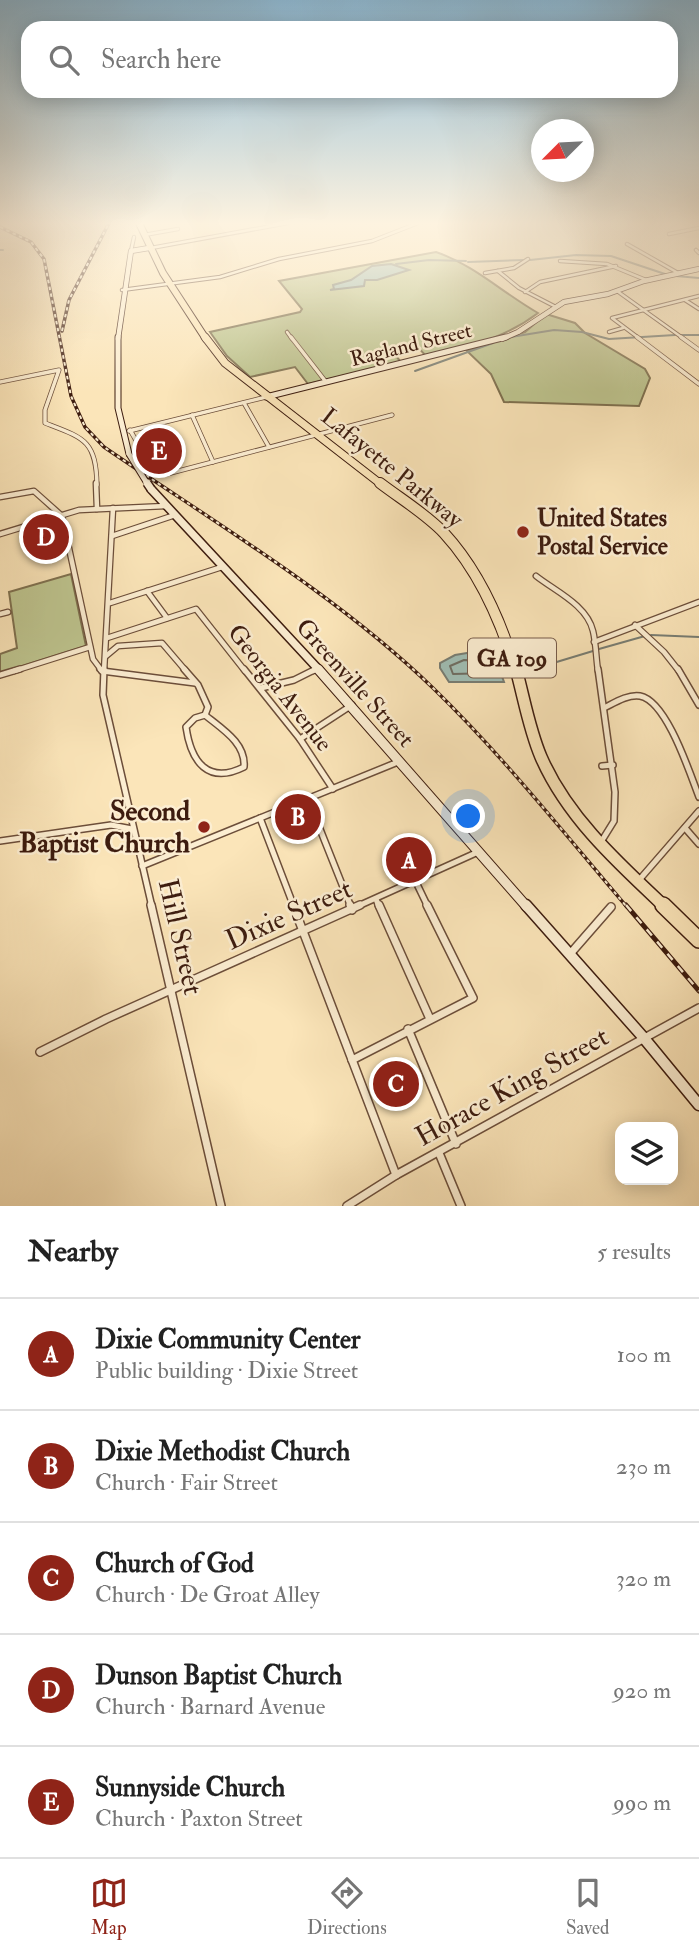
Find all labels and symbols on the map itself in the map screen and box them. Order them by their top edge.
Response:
north arrow [531,119,594,182]
street label: Ragland Street [347,317,475,373]
street label: Lafayette Parkway [315,401,470,535]
pin: E [136,425,182,477]
place label: United States Postal Service [537,503,668,562]
pin: D [23,511,69,563]
marker: United States Postal Service [515,524,531,540]
street label: Greenville Street [289,612,421,754]
street label: Georgia Avenue [221,618,339,758]
road number: GA 109 [468,638,556,678]
pin: B [275,791,321,843]
place label: Second Baptist Church [19,794,190,861]
your location [451,799,485,833]
marker: Second Baptist Church [196,819,212,835]
pin: A [386,834,432,886]
street label: Dixie Street [220,872,358,958]
street label: Hill Street [150,876,210,998]
street label: Horace King Street [409,1019,615,1155]
pin: C [373,1058,419,1110]

